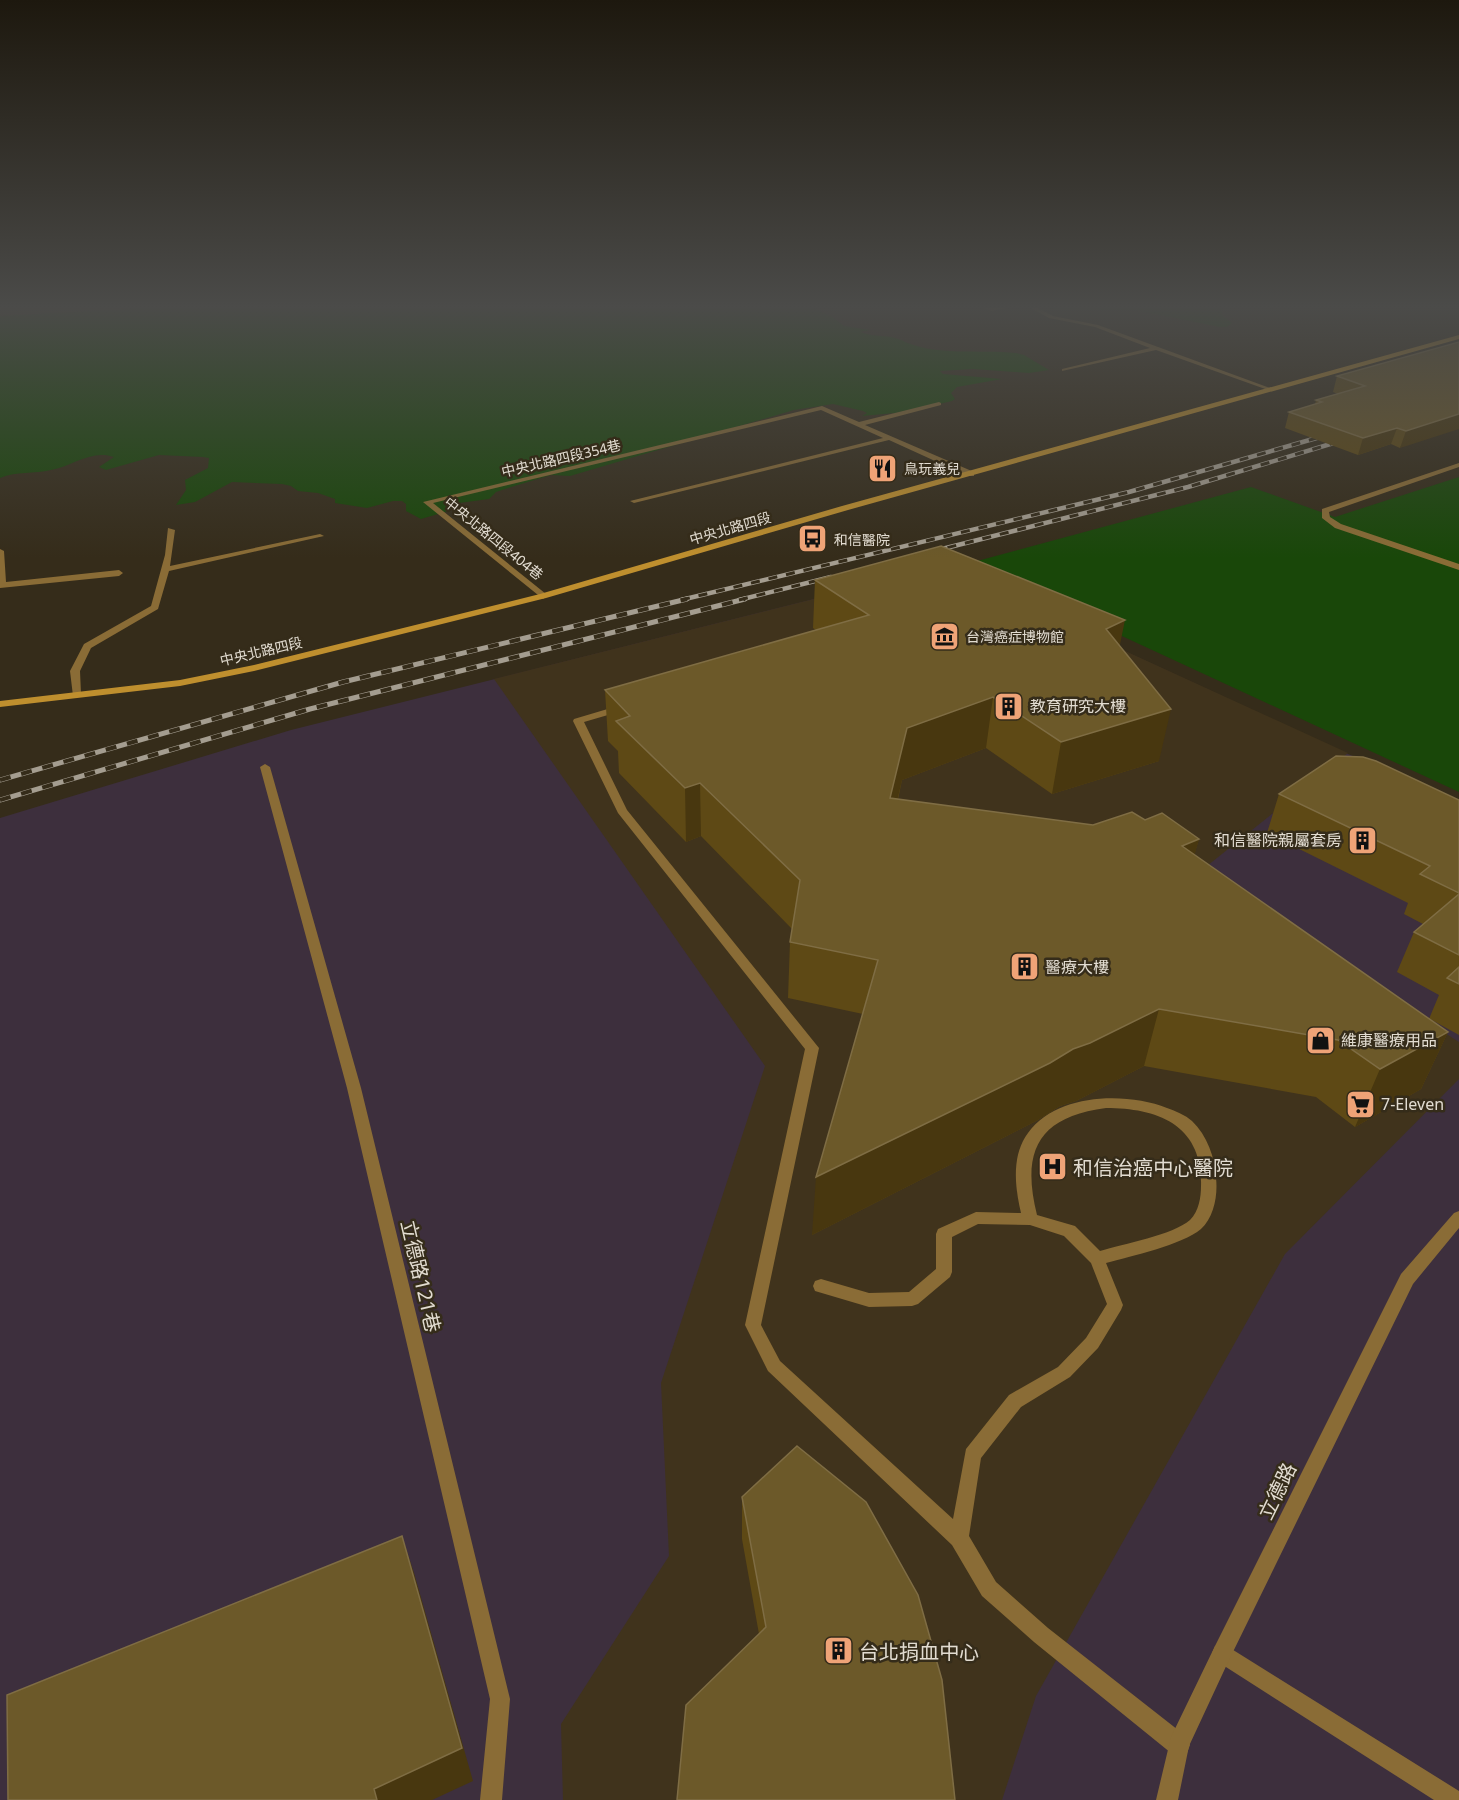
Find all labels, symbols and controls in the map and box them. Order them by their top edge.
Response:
street label: 中央北路四段354巷 [499,435,623,481]
restaurant icon: 鳥玩義兒 [867,452,899,484]
place label: 鳥玩義兒 [904,459,960,478]
street label: 中央北路四段404巷 [441,492,547,584]
street label: 中央北路四段 [687,507,773,549]
bus stop icon: 和信醫院 [797,523,829,555]
place label: 和信醫院 [834,530,890,549]
museum icon: 台灣癌症博物館 [929,620,961,652]
place label: 台灣癌症博物館 [966,627,1064,646]
street label: 中央北路四段 [218,632,304,670]
building icon: 教育研究大樓 [993,690,1025,722]
place label: 教育研究大樓 [1030,695,1126,717]
building icon: 和信醫院親屬套房 [1347,824,1379,856]
place label: 和信醫院親屬套房 [1214,829,1342,851]
building icon: 醫療大樓 [1008,951,1040,983]
place label: 醫療大樓 [1045,956,1109,978]
shop icon: 維康醫療用品 [1304,1024,1336,1056]
place label: 維康醫療用品 [1341,1029,1437,1051]
supermarket icon: 7-Eleven [1344,1088,1376,1120]
place label: 7-Eleven [1381,1093,1444,1115]
hospital icon: 和信治癌中心醫院 [1036,1151,1068,1183]
place label: 和信治癌中心醫院 [1073,1154,1233,1181]
street label: 立德路121巷 [395,1217,447,1335]
street label: 立德路 [1252,1458,1302,1524]
building icon: 台北捐血中心 [822,1635,854,1667]
place label: 台北捐血中心 [859,1638,979,1665]

